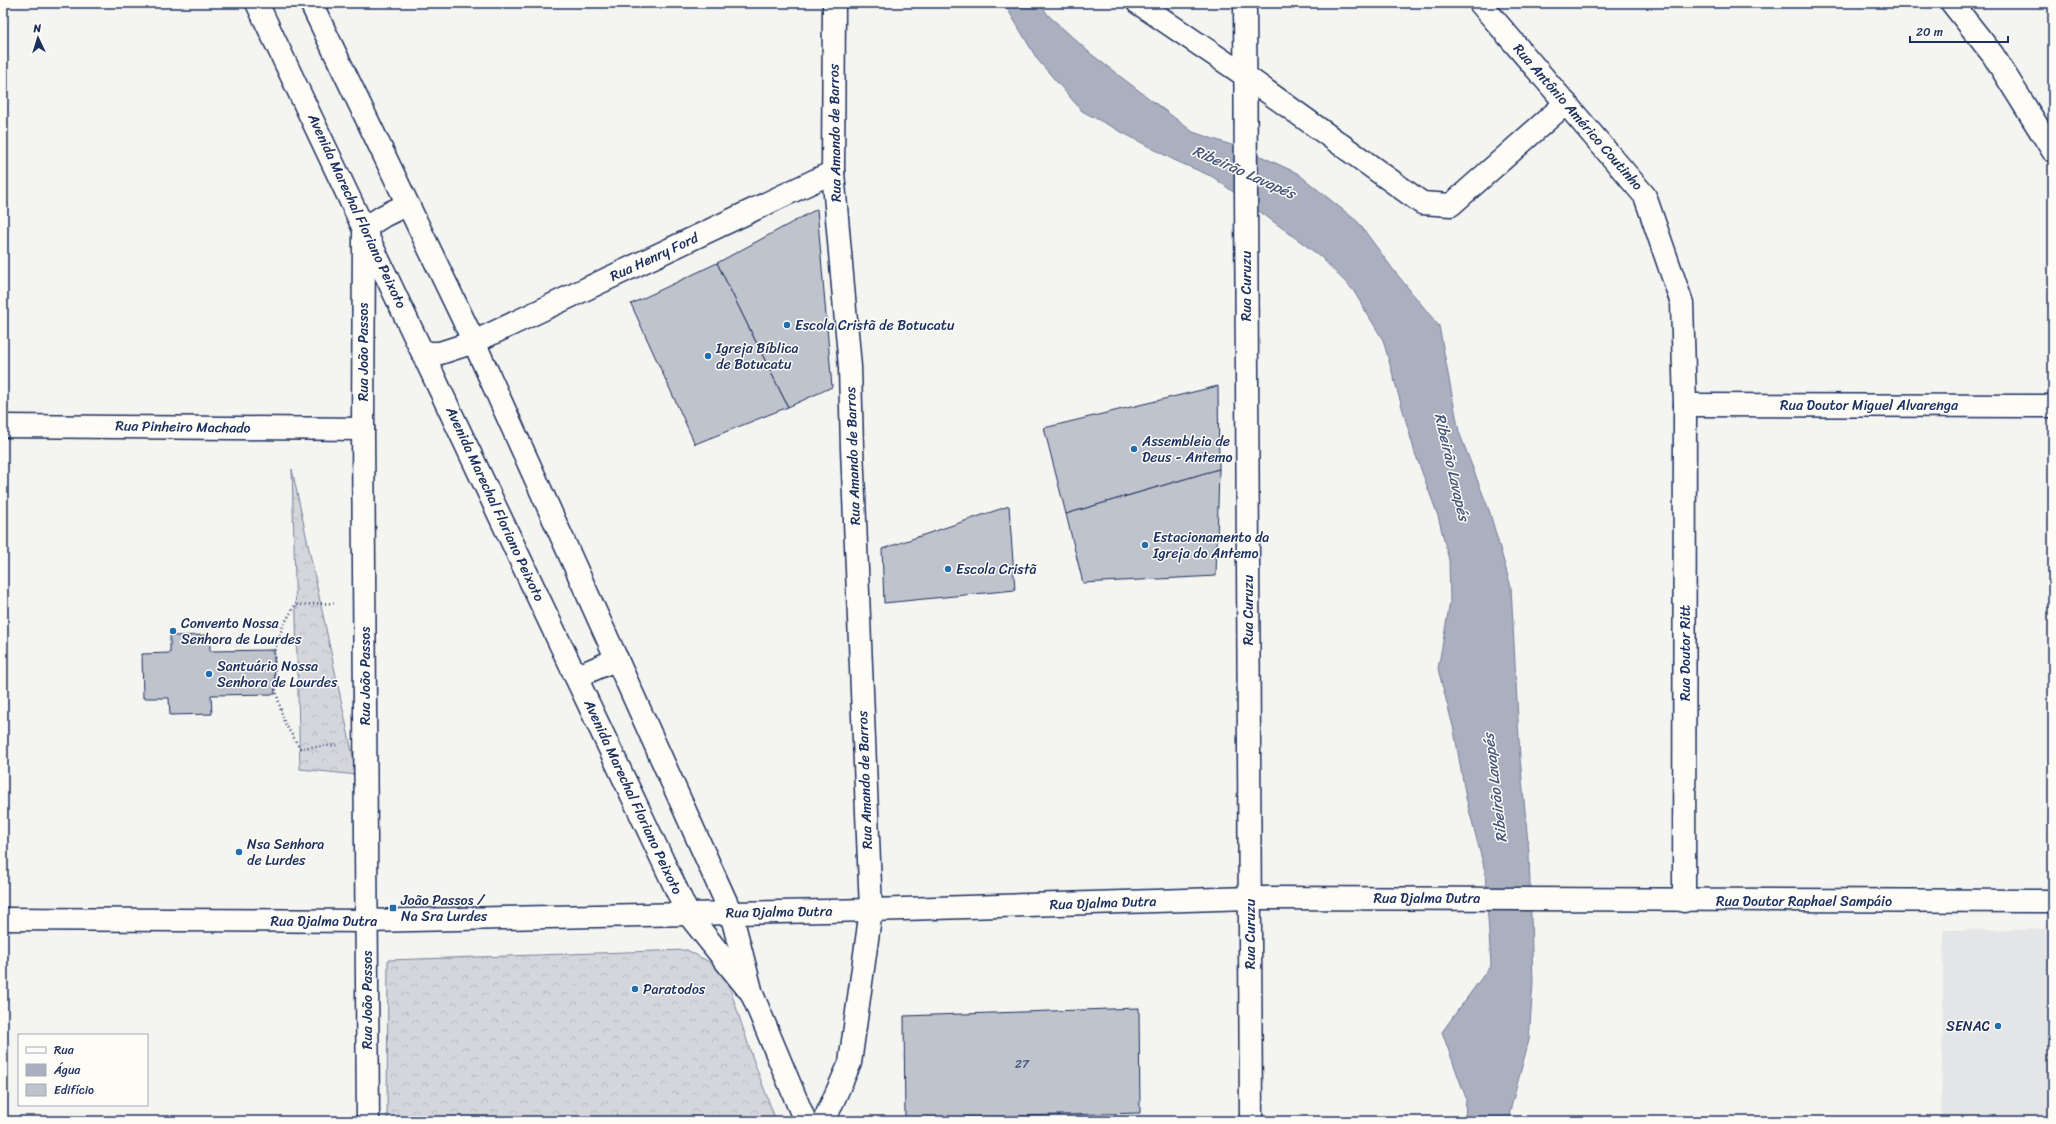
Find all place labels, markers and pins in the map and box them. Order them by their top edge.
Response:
place label: Escola Cristã de Botucatu [795,313,955,338]
marker: Escola Cristã de Botucatu [782,320,792,330]
place label: Igreja Bíblica de Botucatu [715,336,799,377]
marker: Igreja Bíblica de Botucatu [703,351,713,361]
place label: Assembleia de Deus - Antemo [1141,429,1233,470]
marker: Assembleia de Deus - Antemo [1129,444,1139,454]
place label: Estacionamento da Igreja do Antemo [1152,525,1269,566]
marker: Estacionamento da Igreja do Antemo [1140,540,1150,550]
place label: Escola Cristã [956,557,1037,582]
marker: Escola Cristã [943,564,953,574]
place label: Convento Nossa Senhora de Lourdes [181,611,302,652]
marker: Convento Nossa Senhora de Lourdes [168,626,178,636]
place label: Santuário Nossa Senhora de Lourdes [217,654,338,695]
marker: Santuário Nossa Senhora de Lourdes [204,669,214,679]
place label: Nsa Senhora de Lurdes [247,832,324,873]
marker: Nsa Senhora de Lurdes [234,847,244,857]
place label: João Passos / Na Sra Lurdes [400,888,488,929]
marker: João Passos / Na Sra Lurdes [388,903,398,913]
place label: Paratodos [643,977,706,1002]
marker: Paratodos [630,984,640,994]
place label: SENAC [1946,1014,1991,1039]
marker: SENAC [1993,1021,2003,1031]

